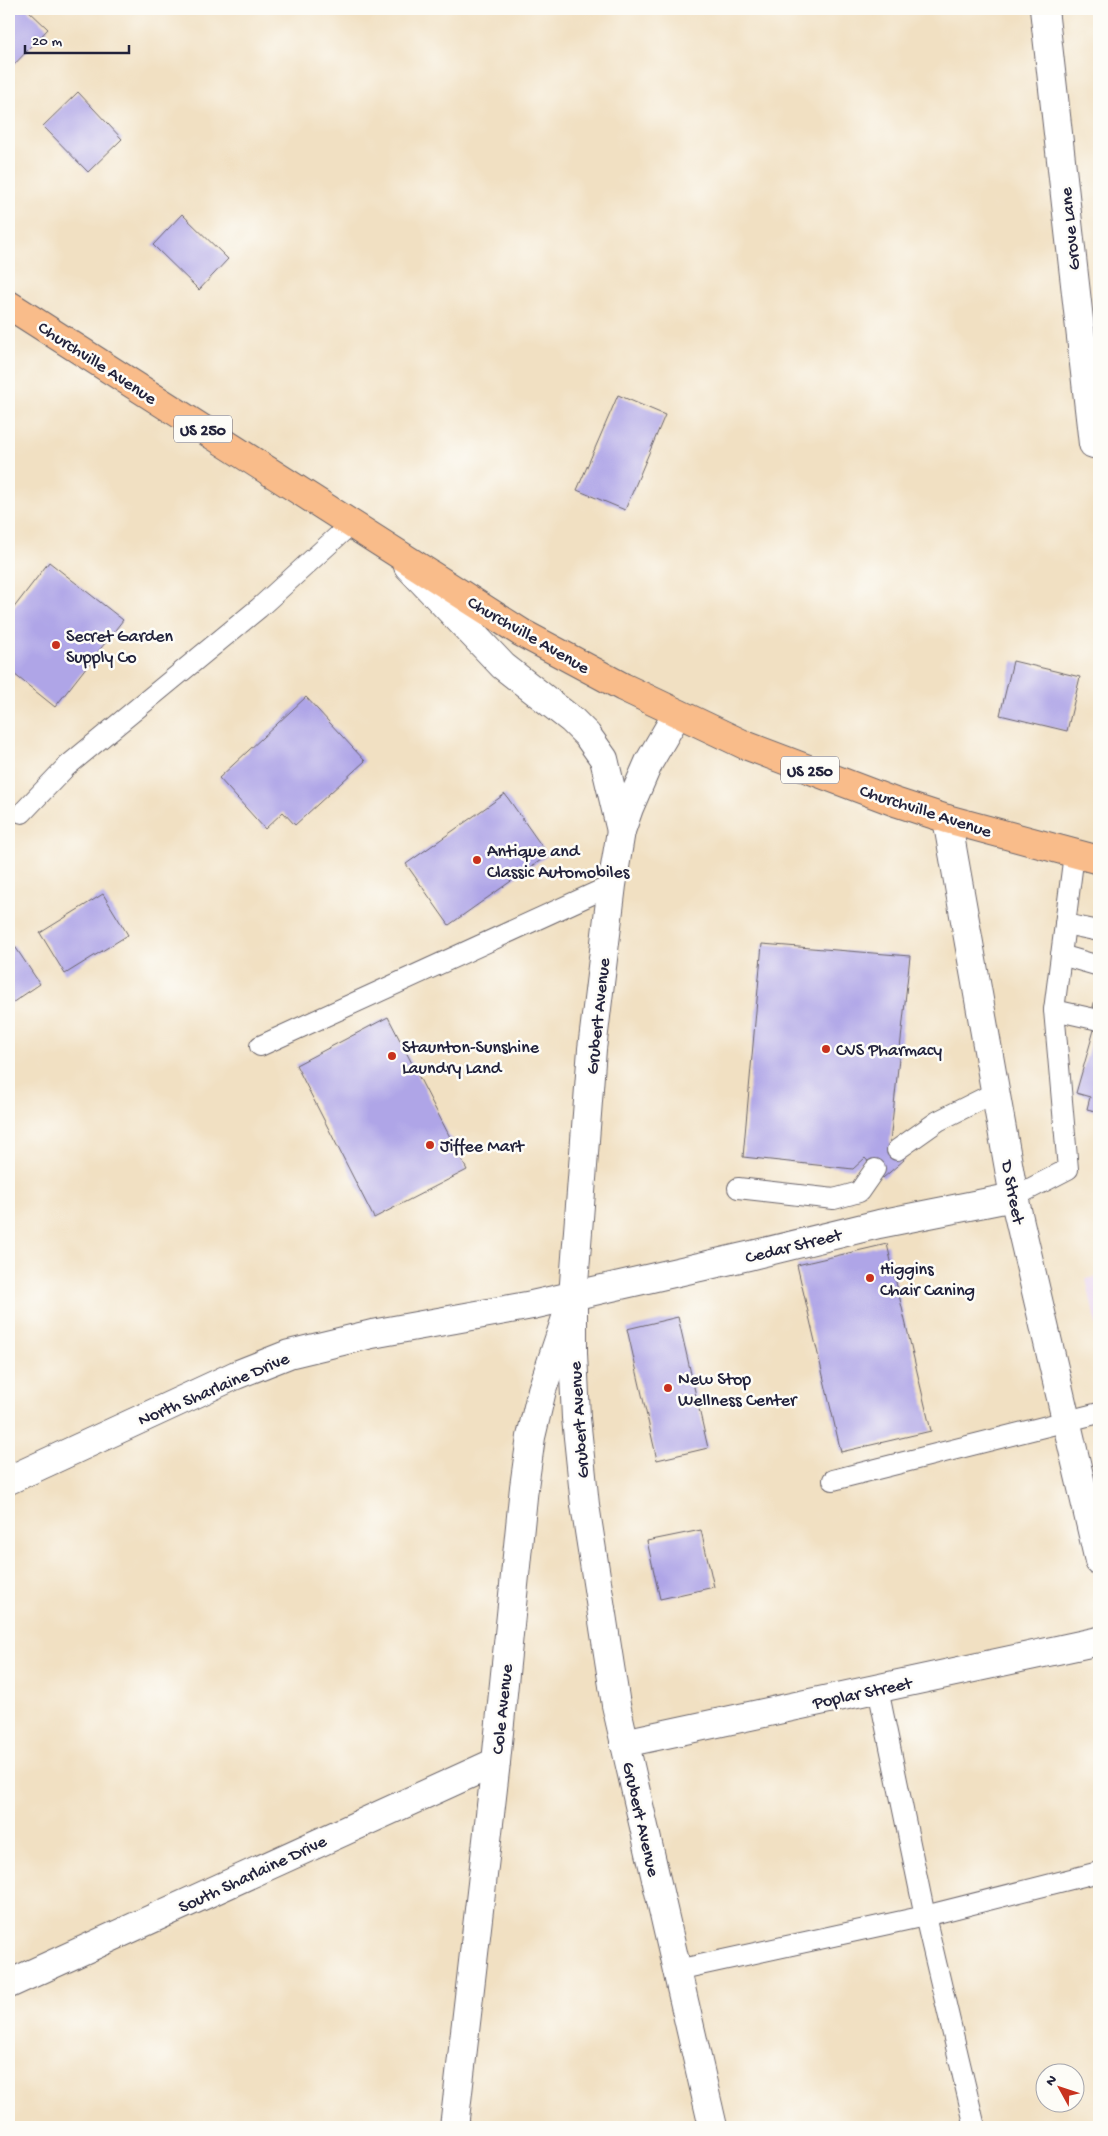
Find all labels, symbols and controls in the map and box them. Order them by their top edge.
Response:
scale bar [25,22,129,54]
text: 20 m [32,33,62,51]
street label: Grove Lane [1057,186,1086,271]
street label: Churchville Avenue [33,318,161,411]
road number: US 250 [174,416,232,442]
street label: Churchville Avenue [463,593,593,680]
place label: Secret Garden Supply Co [66,627,174,669]
marker: Secret Garden Supply Co [50,639,62,651]
road number: US 250 [781,756,839,784]
street label: Churchville Avenue [857,781,995,844]
place label: Antique and Classic Automobiles [487,842,631,884]
marker: Antique and Classic Automobiles [471,854,483,866]
street label: Grubert Avenue [583,956,616,1076]
place label: Staunton-Sunshine Laundry Land [402,1038,540,1080]
place label: CVS Pharmacy [836,1041,942,1062]
marker: CVS Pharmacy [820,1043,832,1055]
marker: Staunton-Sunshine Laundry Land [386,1050,398,1062]
place label: Jiffee Mart [440,1137,525,1158]
marker: Jiffee Mart [424,1139,436,1151]
street label: D Street [995,1158,1028,1228]
street label: Cedar Street [743,1225,845,1269]
place label: Higgins Chair Caning [880,1260,975,1302]
marker: Higgins Chair Caning [864,1272,876,1284]
street label: North Sharlaine Drive [135,1349,293,1432]
street label: Grubert Avenue [566,1360,595,1479]
place label: New Stop Wellness Center [678,1370,798,1412]
marker: New Stop Wellness Center [662,1382,674,1394]
street label: Cole Avenue [488,1662,519,1755]
street label: Poplar Street [810,1673,916,1715]
street label: Grubert Avenue [616,1760,663,1880]
street label: South Sharlaine Drive [176,1831,331,1919]
north arrow [1036,2064,1086,2114]
text: N [1043,2072,1061,2090]

